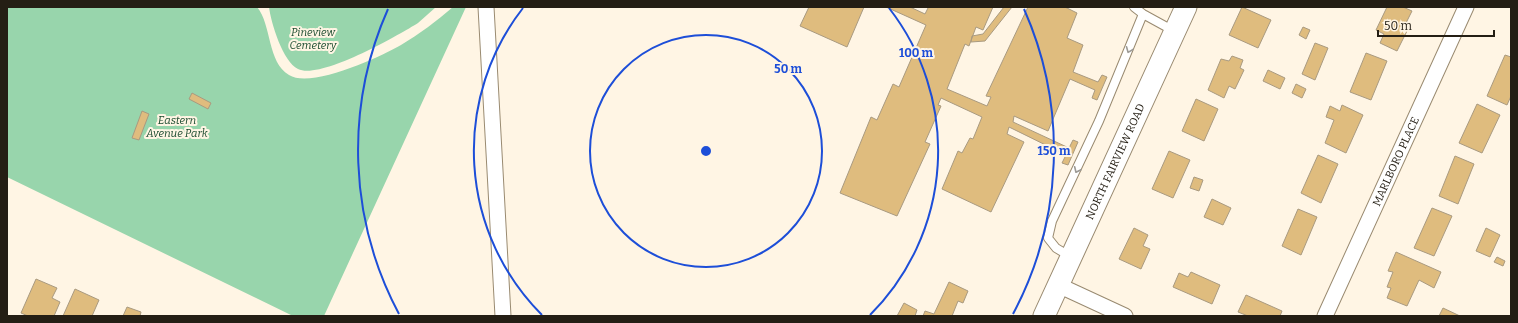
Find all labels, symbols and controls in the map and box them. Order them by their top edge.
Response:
scale bar [1378,12,1494,38]
text: 50 m [1384,19,1413,33]
park label: Pineview Cemetery [290,26,338,52]
text: 100 m [899,46,934,60]
one-way arrow [1125,47,1133,54]
text: 50 m [774,62,802,76]
street label: NORTH FAIRVIEW ROAD [1083,101,1147,222]
park label: Eastern Avenue Park [145,114,209,140]
street label: MARLBORO PLACE [1370,115,1422,208]
centre of rings [699,144,713,158]
text: 150 m [1038,144,1071,158]
one-way arrow [1074,165,1082,173]

